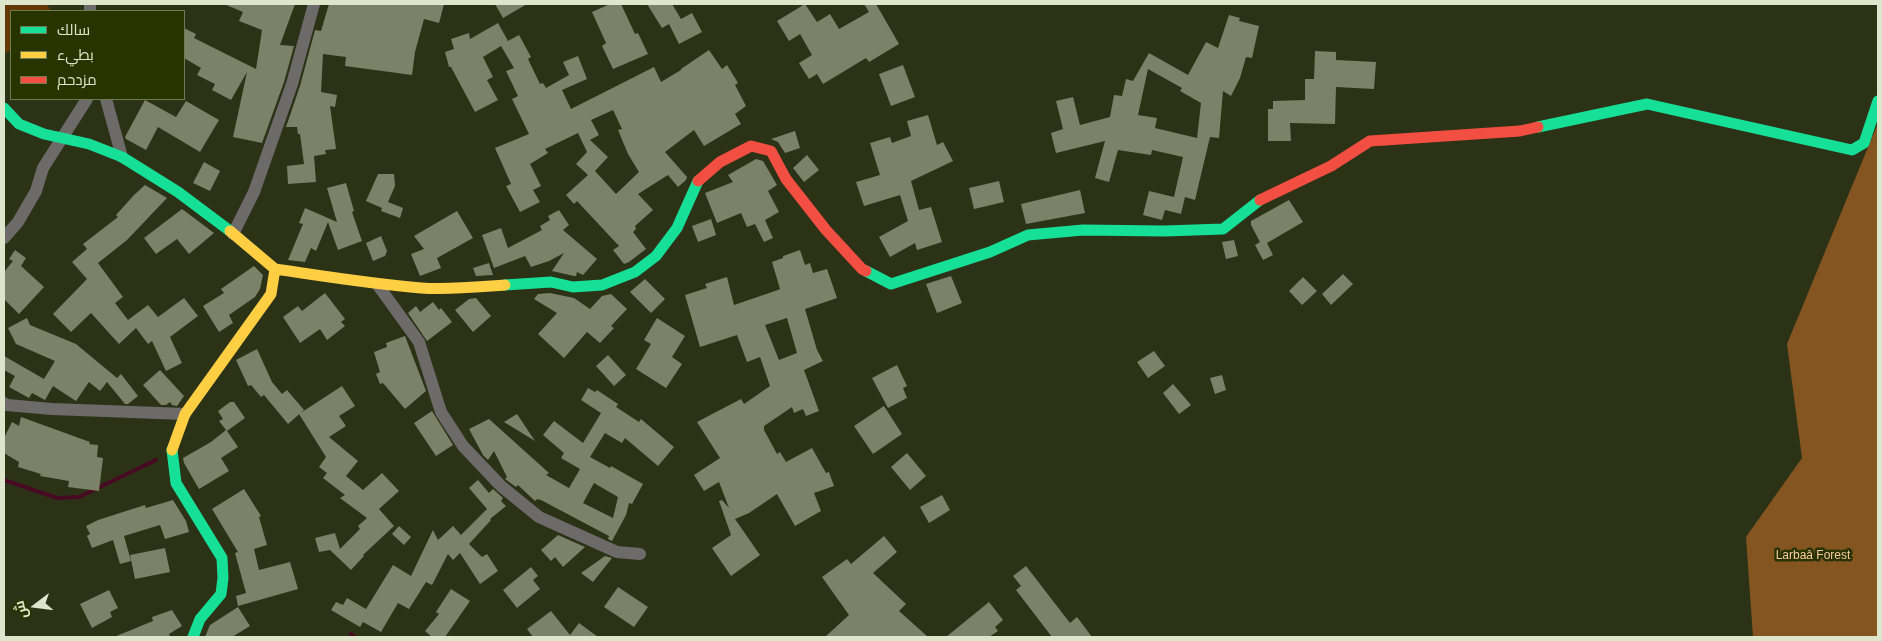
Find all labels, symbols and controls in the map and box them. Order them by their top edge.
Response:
legend [10,10,185,100]
text: سالك [57,21,90,38]
text: بطيء [57,46,94,63]
text: مزدحم [57,71,97,88]
park label: Larbaâ Forest [1776,549,1850,563]
north arrow [10,581,60,631]
text: ش [10,599,31,621]

